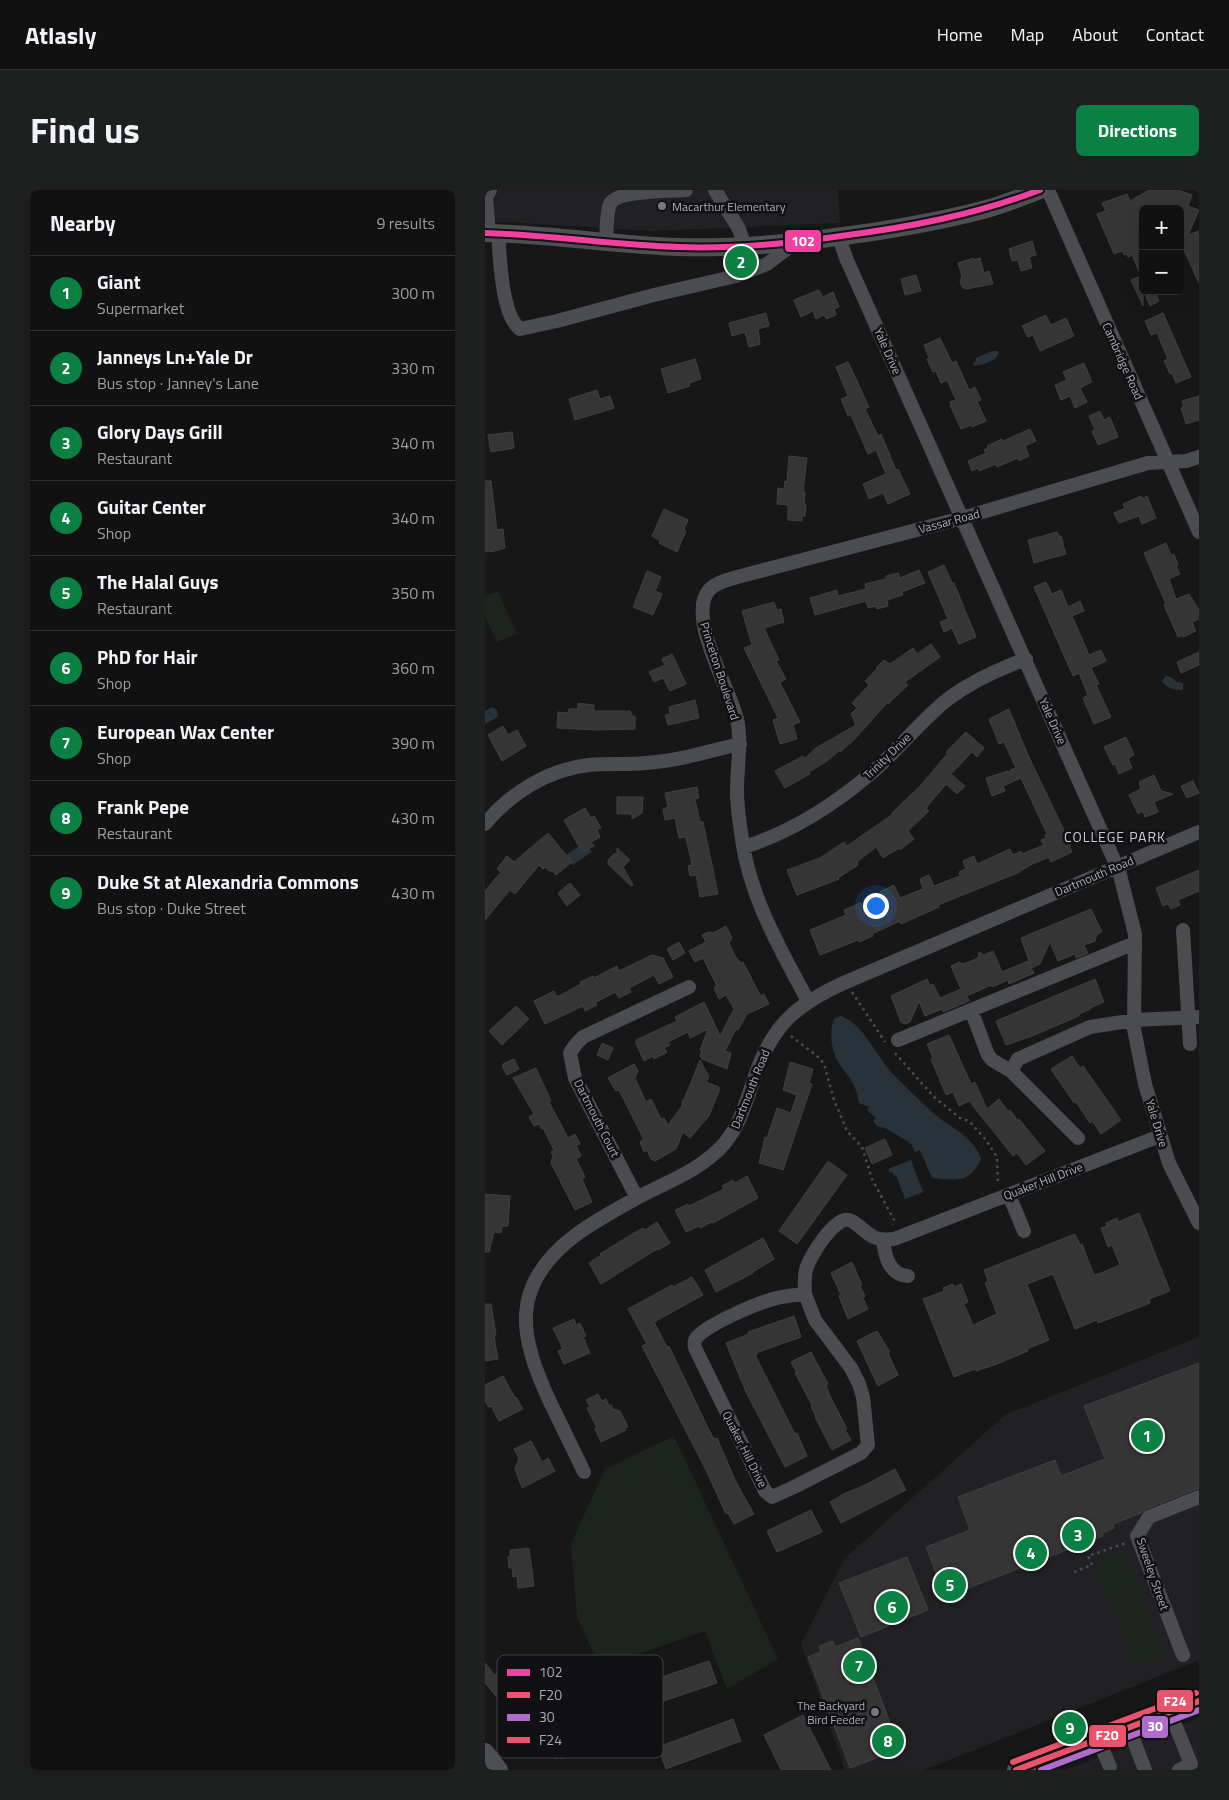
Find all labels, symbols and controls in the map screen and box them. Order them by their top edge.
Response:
text: Atlasly [25,17,96,53]
text: Home [937,21,983,48]
text: Map [1011,21,1044,48]
text: About [1072,21,1118,48]
text: Contact [1146,21,1204,48]
text: Find us [30,103,140,157]
button: Directions [1076,105,1199,156]
place label: Macarthur Elementary [672,197,786,216]
marker: Macarthur Elementary [656,200,668,212]
map controls [1139,205,1184,295]
button: + [1139,205,1184,250]
text: Nearby [50,207,115,239]
text: 9 results [376,211,435,235]
line badge: 102 [784,229,822,253]
text: 102 [791,230,815,251]
pin: 2 [725,243,757,281]
button: − [1139,250,1184,295]
text: Giant [97,267,141,296]
text: 1 [62,281,70,305]
text: 300 m [391,281,435,305]
text: Supermarket [97,296,184,320]
street label: Cambridge Road [1097,319,1149,403]
street label: Yale Drive [869,325,907,377]
text: Janneys Ln+Yale Dr [97,342,253,371]
text: 2 [62,356,70,380]
text: 330 m [391,356,435,380]
text: Bus stop · Janney's Lane [97,371,259,395]
text: Glory Days Grill [97,417,223,446]
text: 3 [62,431,70,455]
text: 340 m [391,431,435,455]
text: Restaurant [97,446,172,470]
text: Guitar Center [97,492,206,521]
street label: Vassar Road [916,504,982,538]
text: 4 [62,506,70,530]
text: 340 m [391,506,435,530]
text: Shop [97,521,131,545]
text: The Halal Guys [97,567,219,596]
text: 5 [62,581,70,605]
text: 350 m [391,581,435,605]
text: Restaurant [97,596,172,620]
street label: Princeton Boulevard [695,620,745,722]
text: PhD for Hair [97,642,198,671]
text: 6 [62,656,70,680]
text: 360 m [391,656,435,680]
text: Shop [97,671,131,695]
street label: Yale Drive [1034,695,1072,747]
text: European Wax Center [97,717,274,746]
street label: Trinity Drive [859,728,915,784]
text: 7 [62,731,70,755]
text: 390 m [391,731,435,755]
text: Shop [97,746,131,770]
text: Frank Pepe [97,792,189,821]
text: 8 [62,806,70,830]
text: 430 m [391,806,435,830]
text: Restaurant [97,821,172,845]
district label: COLLEGE PARK [1064,826,1166,847]
street label: Dartmouth Road [1052,851,1136,901]
text: Duke St at Alexandria Commons [97,867,359,896]
text: 9 [62,881,70,905]
text: 430 m [391,881,435,905]
your location [863,893,889,919]
text: Bus stop · Duke Street [97,896,246,920]
street label: Dartmouth Road [725,1046,775,1132]
street label: Dartmouth Court [569,1076,625,1161]
street label: Yale Drive [1141,1097,1173,1149]
street label: Quaker Hill Drive [1000,1157,1086,1205]
street label: Quaker Hill Drive [717,1407,773,1491]
pin: 1 [1131,1417,1163,1455]
pin: 3 [1062,1516,1094,1554]
pin: 4 [1015,1534,1047,1572]
street label: Sweeley Street [1132,1535,1175,1614]
pin: 5 [934,1566,966,1604]
pin: 6 [876,1588,908,1626]
pin: 7 [843,1647,875,1685]
legend [497,1655,663,1758]
text: 102 [539,1661,563,1682]
text: F20 [539,1684,562,1705]
line badge: F24 [1156,1689,1194,1713]
text: F24 [1163,1690,1187,1711]
place label: The Backyard Bird Feeder [797,1696,865,1729]
text: 30 [539,1706,555,1727]
marker: The Backyard Bird Feeder [869,1706,881,1718]
pin: 9 [1054,1709,1086,1747]
line badge: 30 [1141,1715,1169,1739]
text: 30 [1147,1715,1163,1736]
pin: 8 [872,1722,904,1760]
line badge: F20 [1088,1724,1127,1748]
text: F20 [1095,1724,1119,1745]
text: F24 [539,1729,562,1750]

